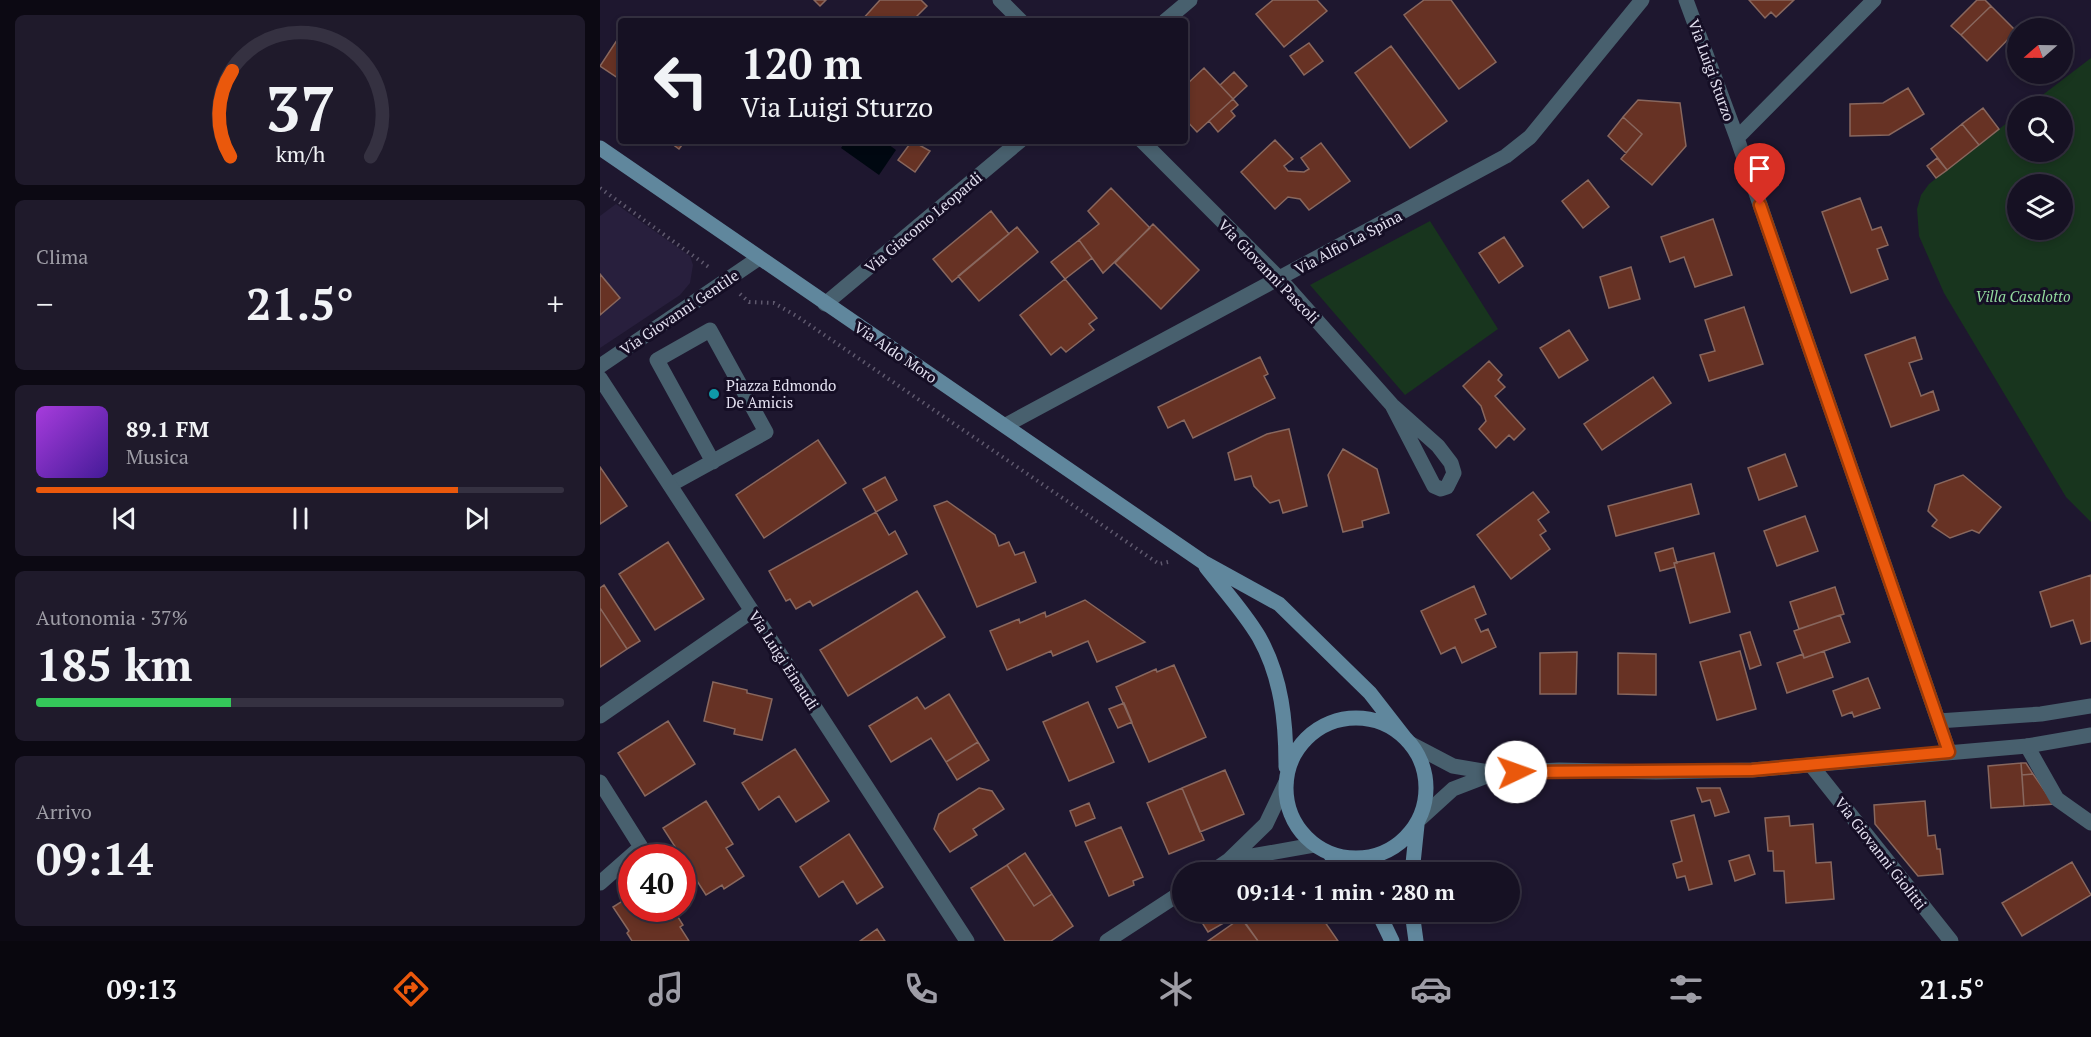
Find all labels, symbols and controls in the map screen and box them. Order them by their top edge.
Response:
street label: Via Luigi Sturzo [1684,16,1740,124]
north arrow [2007,18,2073,84]
map controls [2007,18,2073,240]
text: 120 m [741,35,862,91]
icon: left [642,42,720,120]
text: 37 [265,66,335,149]
text: Via Luigi Sturzo [741,89,933,125]
button: search [2007,96,2073,162]
text: km/h [275,140,325,168]
pin [1734,143,1785,205]
icon: arrive [1743,152,1776,185]
street label: Via Giacomo Leopardi [860,167,986,277]
button: layers [2007,174,2073,240]
street label: Via Alfio La Spina [1291,205,1405,279]
street label: Via Giovanni Pascoli [1214,215,1324,327]
text: Clima [36,243,88,270]
street label: Via Giovanni Gentile [616,265,742,359]
text: 21.5° [246,273,354,333]
text: − [36,282,54,325]
text: + [546,282,564,325]
park label: Villa Casalotto [1975,286,2071,306]
street label: Via Aldo Moro [851,317,941,387]
place label: Piazza Edmondo De Amicis [726,375,836,412]
marker: Piazza Edmondo De Amicis [707,387,721,401]
text: 89.1 FM [126,414,209,443]
text: Musica [126,443,189,470]
icon: previous [108,502,141,535]
icon: pause [284,502,317,535]
icon: next [460,502,493,535]
text: Autonomia · 37% [36,604,188,631]
street label: Via Luigi Einaudi [744,607,824,713]
text: 185 km [36,634,192,694]
position arrow [1484,740,1548,804]
street label: Via Giovanni Giolitti [1831,793,1931,913]
text: Arrivo [36,798,92,825]
text: 09:14 [36,828,153,888]
speed limit sign: 40 [618,844,696,922]
text: 09:14 · 1 min · 280 m [1237,877,1455,906]
icon: directions [390,968,432,1010]
icon: music [645,968,687,1010]
icon: phone [900,968,942,1010]
icon: climate [1155,968,1197,1010]
icon: car [1410,968,1452,1010]
icon: filters [1665,968,1707,1010]
text: 09:13 [106,971,177,1007]
text: 21.5° [1920,971,1984,1007]

